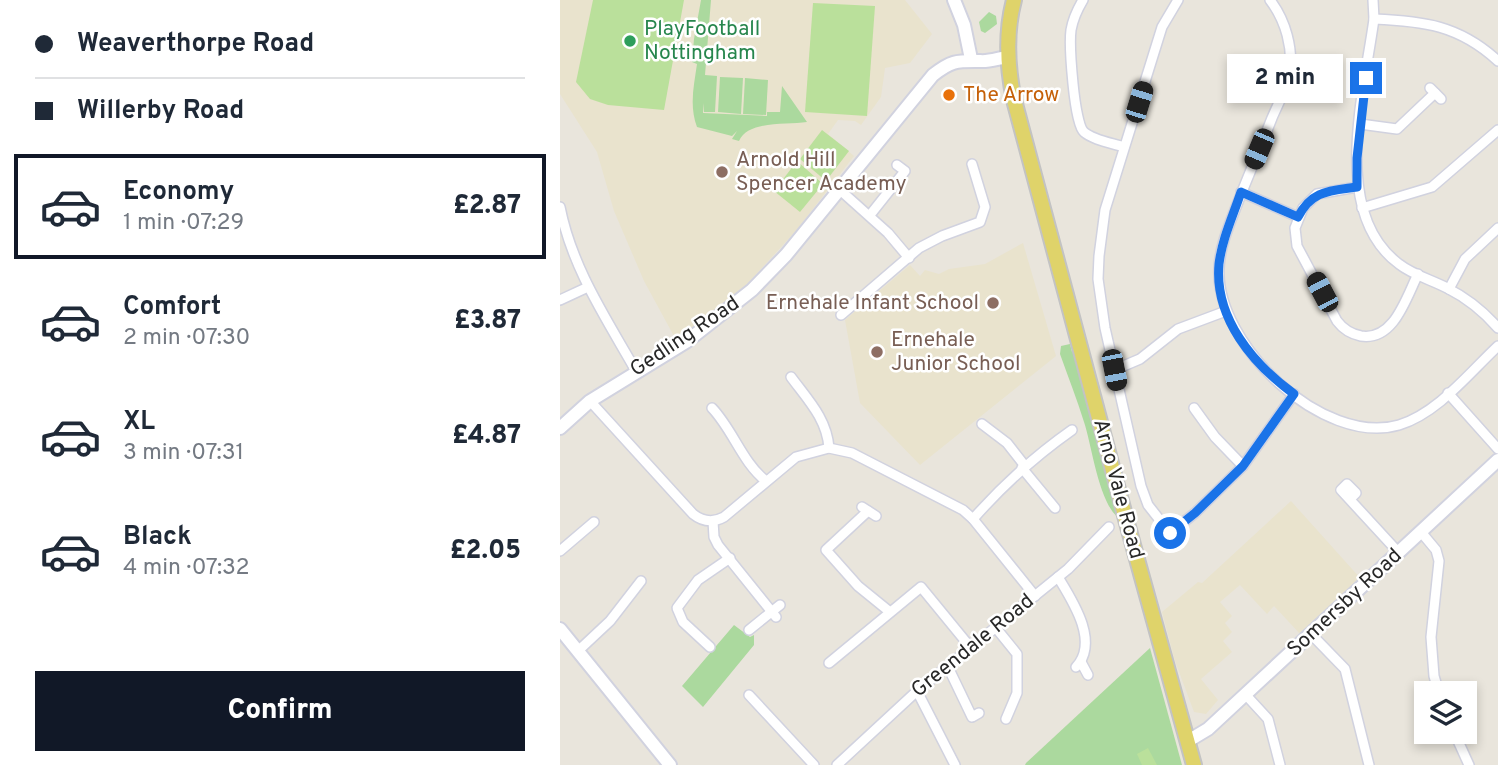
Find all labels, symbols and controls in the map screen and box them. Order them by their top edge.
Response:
place label: PlayFootball Nottingham [644,16,760,67]
text: Weaverthorpe Road [77,28,314,61]
marker: PlayFootball Nottingham [622,33,638,49]
callout: 2 min [1226,54,1342,102]
route end [1350,62,1382,94]
text: 2 min [1255,64,1315,93]
car [1123,79,1156,125]
place label: The Arrow [963,82,1059,109]
marker: The Arrow [941,87,957,103]
text: Willerby Road [77,95,244,128]
car [1242,126,1277,172]
place label: Arnold Hill Spencer Academy [736,147,907,198]
marker: Arnold Hill Spencer Academy [714,164,730,180]
icon: car [39,175,102,238]
text: Economy [123,176,234,209]
text: £2.87 [453,190,521,223]
text: 1 min · 07:29 [123,209,244,238]
car [1303,269,1342,315]
icon: car [39,290,102,353]
place label: Ernehale Infant School [766,290,979,317]
text: Comfort [123,291,221,324]
street label: Gedling Road [625,291,745,383]
marker: Ernehale Infant School [985,295,1001,311]
text: £3.87 [454,305,521,338]
text: 2 min · 07:30 [123,324,250,353]
place label: Ernehale Junior School [891,327,1020,378]
marker: Ernehale Junior School [869,344,885,360]
car [1100,347,1129,393]
icon: car [39,405,102,468]
text: XL [123,406,155,439]
street label: Arno Vale Road [1086,416,1150,562]
text: £4.87 [452,420,521,453]
text: 3 min · 07:31 [123,439,244,468]
route start [1154,517,1186,549]
icon: car [39,520,102,583]
text: Black [123,521,192,554]
text: £2.05 [450,535,521,568]
street label: Somersby Road [1282,543,1408,663]
text: 4 min · 07:32 [123,554,250,583]
street label: Greendale Road [906,588,1040,704]
button: Confirm [35,671,525,751]
map controls [1414,681,1477,744]
button: layers [1414,681,1477,744]

